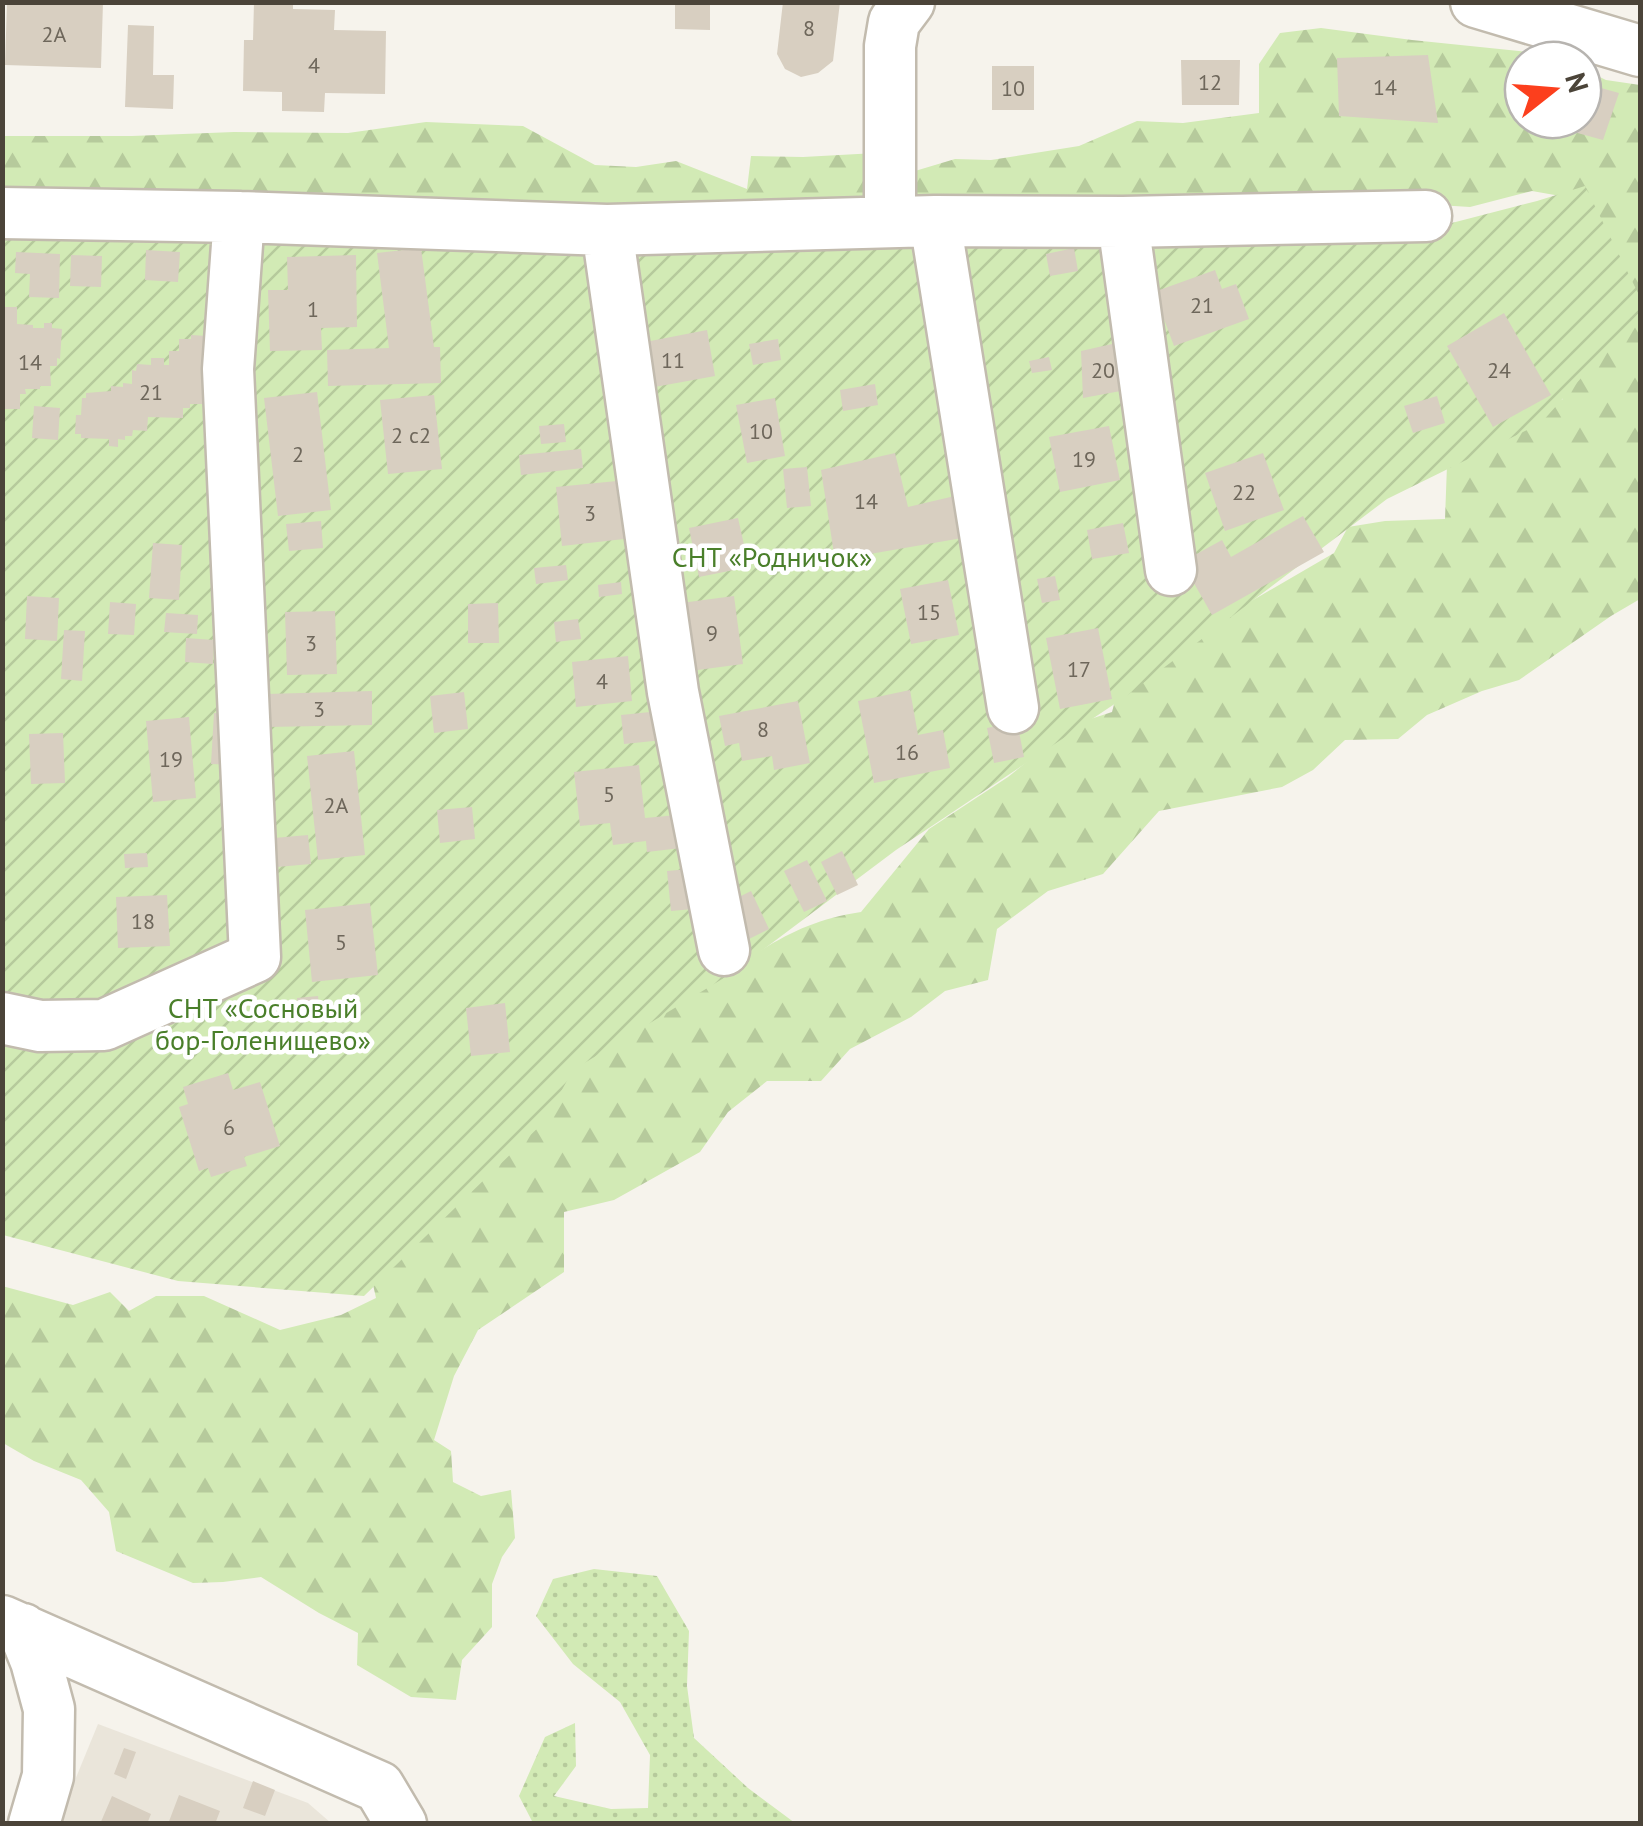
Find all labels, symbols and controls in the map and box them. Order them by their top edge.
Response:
house number: 8 [803,14,815,42]
house number: 2А [42,20,67,48]
north arrow [1503,40,1603,140]
house number: 4 [308,51,320,79]
house number: 12 [1198,68,1222,96]
text: N [1557,68,1598,97]
house number: 14 [1373,73,1397,101]
house number: 10 [1001,74,1025,102]
house number: 21 [1190,291,1214,319]
house number: 1 [307,295,319,323]
house number: 11 [661,346,685,374]
house number: 14 [18,348,42,376]
house number: 20 [1091,356,1115,384]
house number: 24 [1487,356,1511,384]
house number: 21 [139,378,163,406]
house number: 10 [749,417,773,445]
house number: 2 с2 [391,421,431,449]
house number: 2 [292,440,304,468]
house number: 19 [1072,445,1096,473]
house number: 22 [1232,478,1256,506]
house number: 14 [854,487,878,515]
house number: 3 [584,499,596,527]
park label: СНТ «Родничок» [672,538,872,575]
house number: 15 [917,598,941,626]
house number: 9 [706,619,718,647]
house number: 3 [305,629,317,657]
house number: 17 [1067,655,1091,683]
house number: 4 [596,667,608,695]
house number: 3 [313,695,325,723]
house number: 8 [757,715,769,743]
house number: 16 [895,738,919,766]
house number: 19 [159,745,183,773]
house number: 5 [603,780,615,808]
house number: 2А [324,791,349,819]
house number: 18 [131,907,155,935]
house number: 5 [335,928,347,956]
park label: СНТ «Сосновый бор-Голенищево» [155,989,371,1058]
house number: 6 [223,1113,235,1141]

